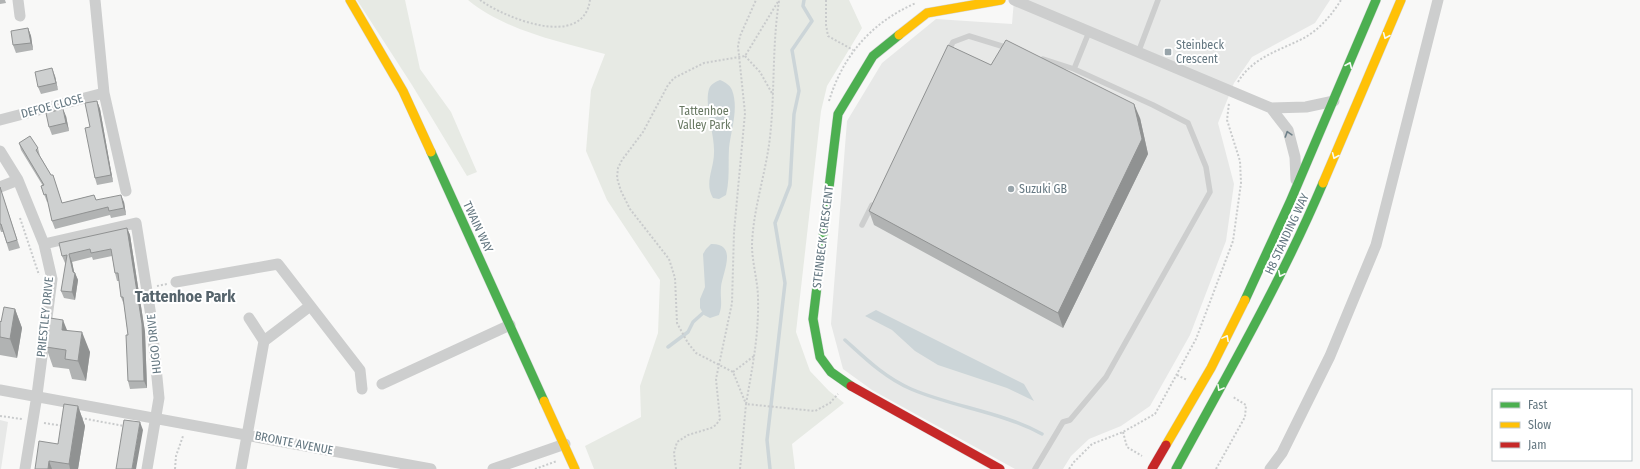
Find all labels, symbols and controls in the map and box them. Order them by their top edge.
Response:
one-way arrow [1383,31,1391,39]
place label: Steinbeck Crescent [1176,38,1224,66]
marker: Steinbeck Crescent [1163,47,1173,57]
one-way arrow [1344,62,1352,69]
street label: DEFOE CLOSE [19,91,85,121]
park label: Tattenhoe Valley Park [677,104,731,132]
one-way arrow [1284,131,1293,138]
one-way arrow [1332,151,1340,159]
place label: Suzuki GB [1019,182,1067,196]
street label: STEINBECK CRESCENT [810,184,836,289]
marker: Suzuki GB [1006,184,1016,194]
street label: H8 STANDING WAY [1262,191,1312,277]
street label: TWAIN WAY [460,199,496,255]
one-way arrow [1278,270,1286,277]
street label: PRIESTLEY DRIVE [34,276,56,358]
district label: Tattenhoe Park [135,287,236,306]
street label: HUGO DRIVE [144,313,164,375]
one-way arrow [1221,335,1229,342]
one-way arrow [1217,384,1224,391]
legend [1492,389,1632,461]
text: Fast [1528,398,1547,412]
text: Slow [1528,418,1551,432]
street label: BRONTE AVENUE [254,429,335,458]
text: Jam [1528,438,1546,452]

